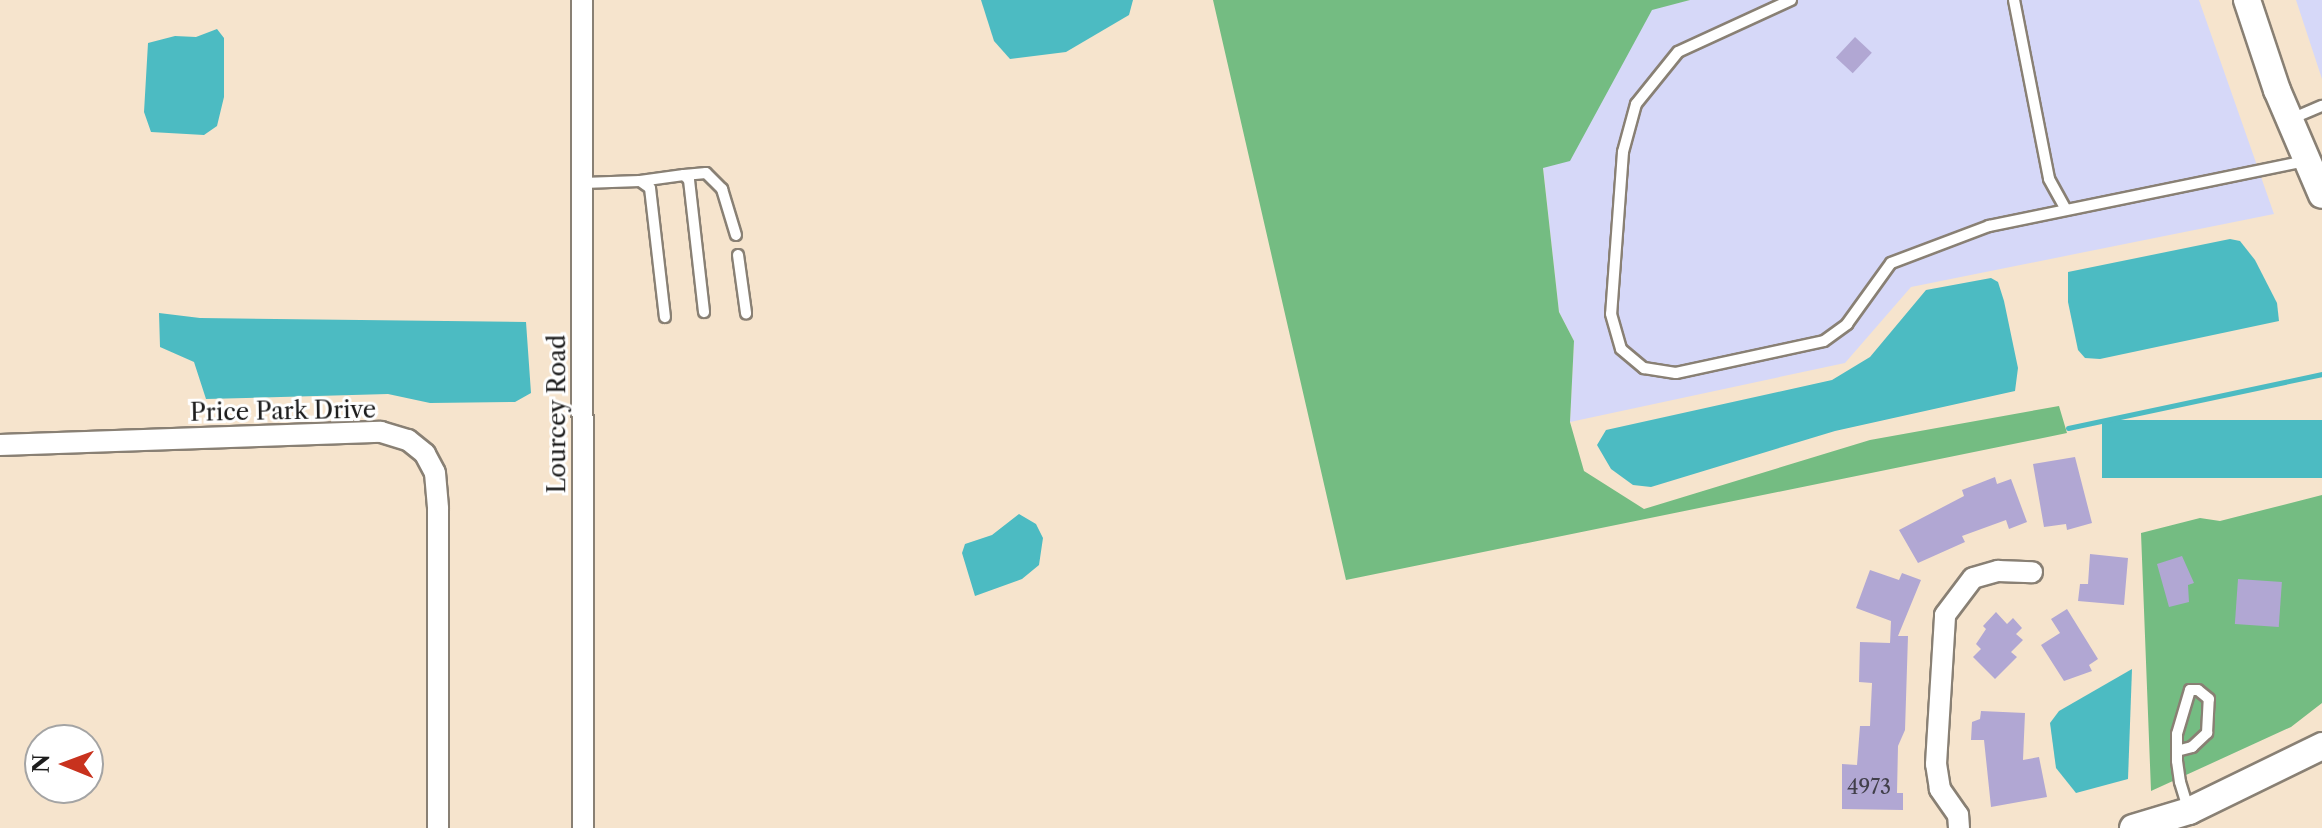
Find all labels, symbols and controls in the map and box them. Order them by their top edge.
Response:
street label: Lourcey Road [543,334,571,494]
street label: Price Park Drive [189,395,377,427]
north arrow [24,724,104,804]
text: N [28,754,55,773]
house number: 4973 [1847,775,1891,799]

